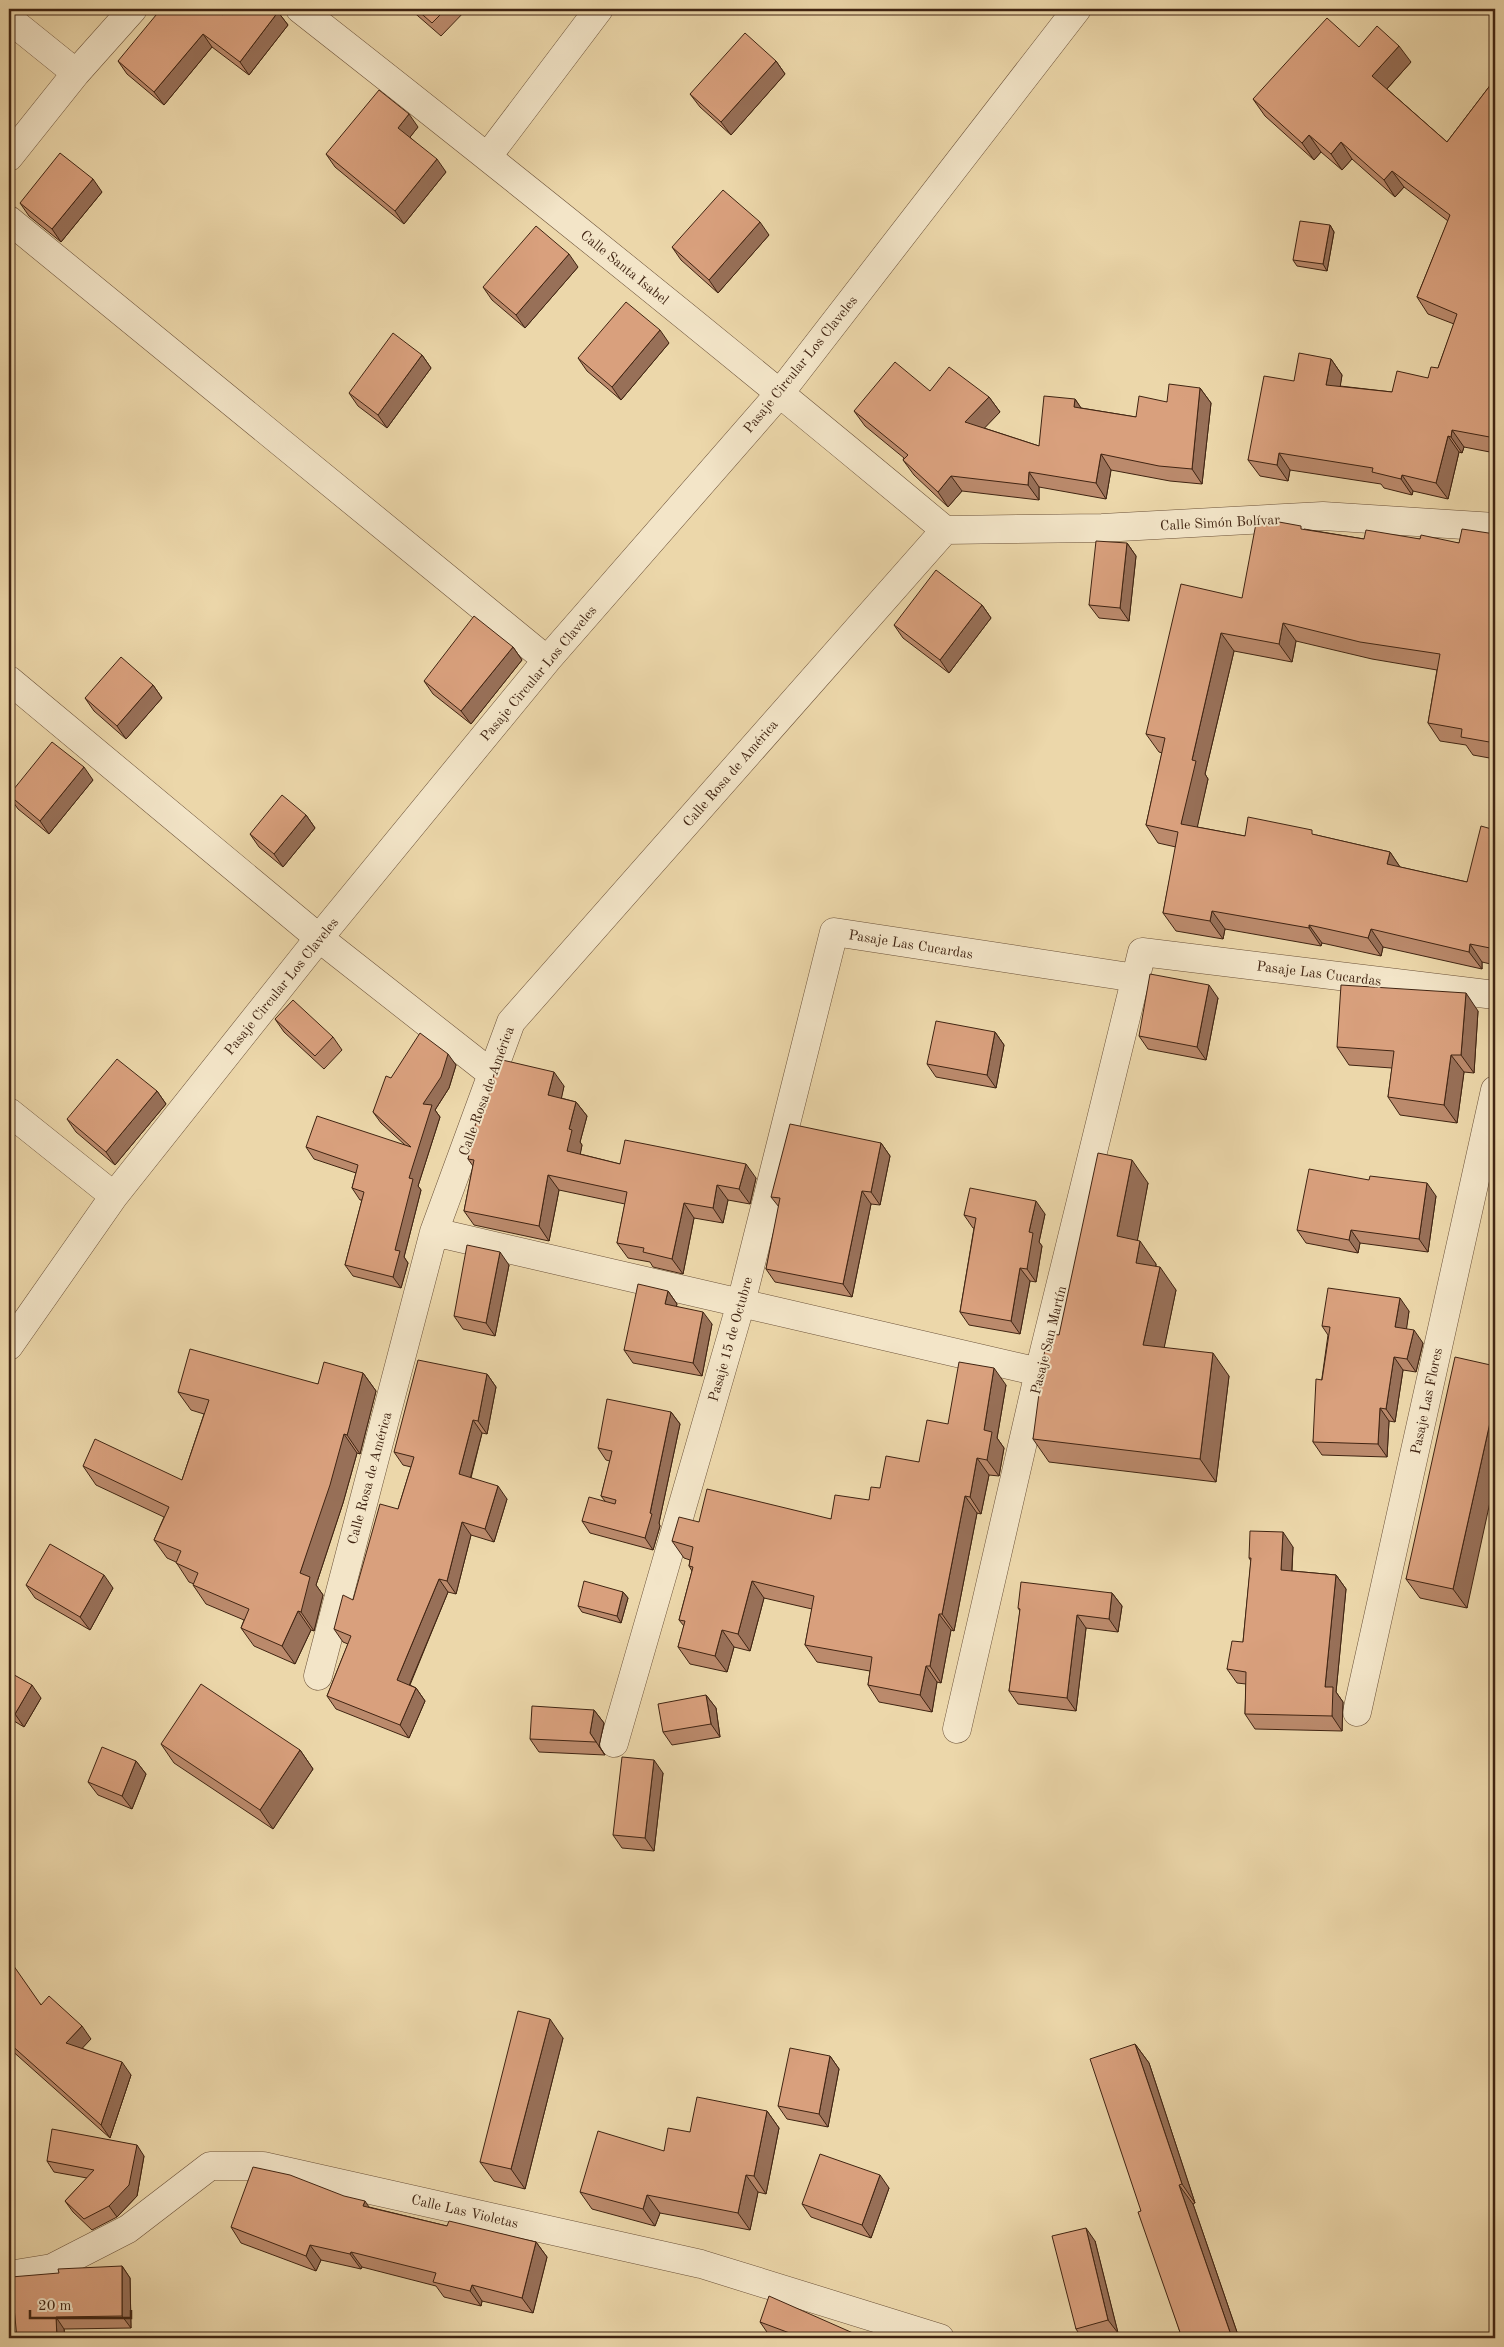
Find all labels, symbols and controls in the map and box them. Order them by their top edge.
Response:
street label: Calle Santa Isabel [578,228,671,308]
street label: Pasaje Circular Los Claveles [741,293,860,436]
street label: Calle Simón Bolívar [1160,513,1281,533]
street label: Pasaje Circular Los Claveles [478,603,599,744]
street label: Calle Rosa de América [681,717,781,830]
street label: Pasaje Circular Los Claveles [222,915,341,1058]
street label: Pasaje Las Cucardas [848,928,974,962]
street label: Pasaje Las Cucardas [1256,959,1382,989]
street label: Calle Rosa de América [457,1025,517,1158]
street label: Pasaje 15 de Octubre [706,1275,755,1403]
street label: Pasaje San Martín [1029,1284,1069,1396]
street label: Pasaje Las Flores [1409,1347,1445,1456]
street label: Calle Rosa de América [346,1410,394,1546]
street label: Calle Las Violetas [410,2193,520,2231]
scale bar [30,2287,131,2319]
text: 20 m [38,2299,72,2314]

